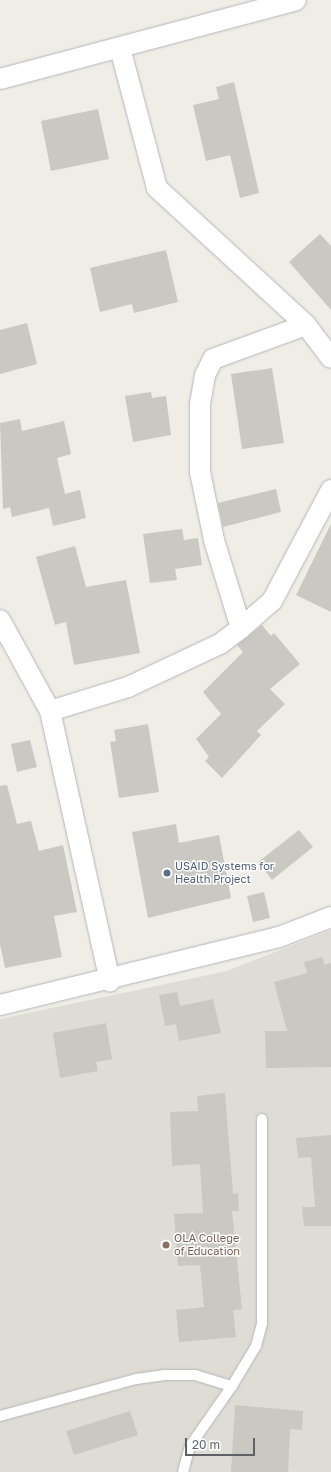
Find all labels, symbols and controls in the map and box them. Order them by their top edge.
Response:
place label: USAID Systems for Health Project [175,860,274,886]
marker: USAID Systems for Health Project [162,868,172,878]
place label: OLA College of Education [174,1232,240,1258]
marker: OLA College of Education [161,1240,171,1250]
scale bar [187,1430,257,1456]
text: 20 m [192,1437,220,1452]

